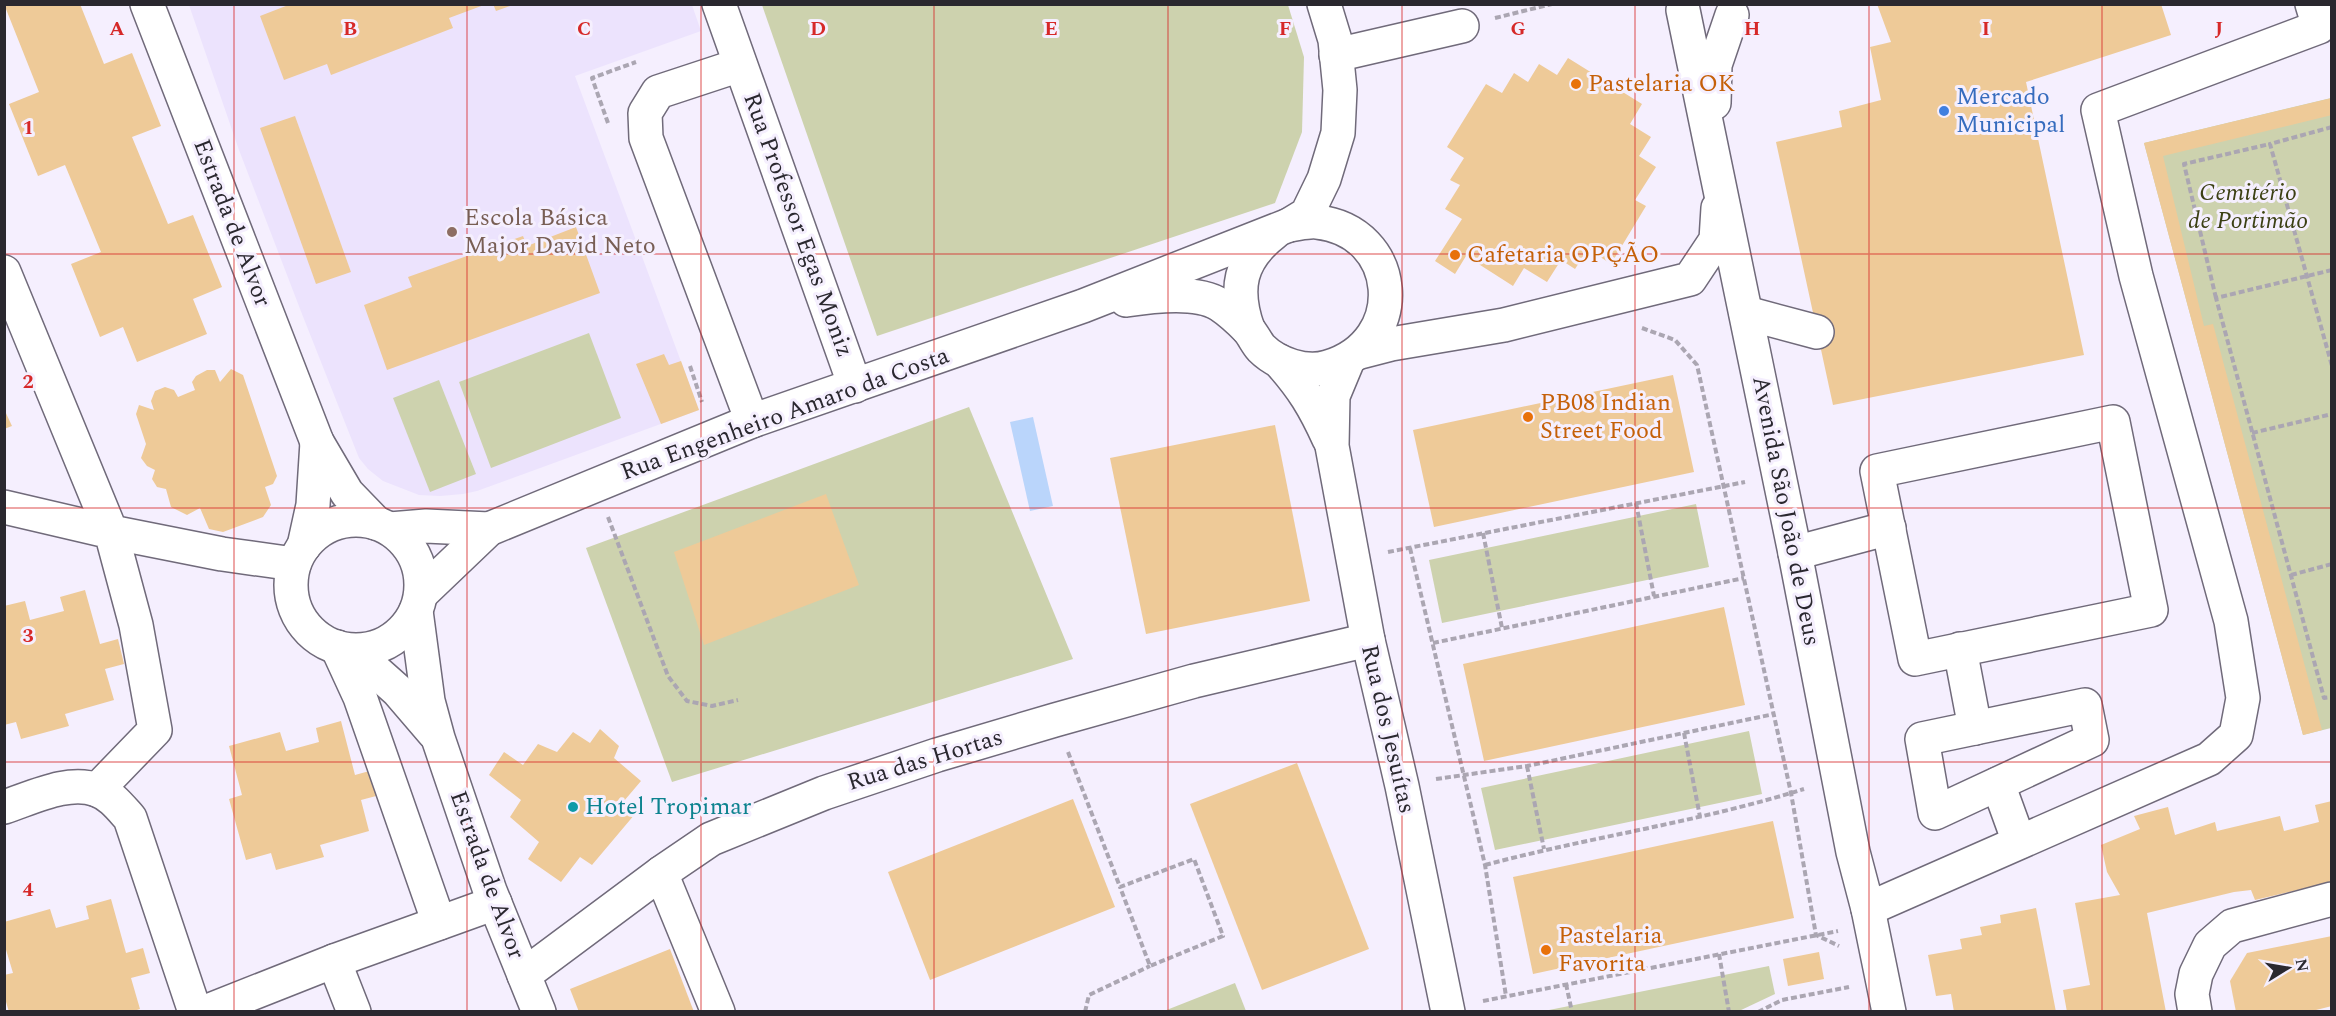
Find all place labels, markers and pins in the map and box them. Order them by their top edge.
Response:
place label: Pastelaria OK [1588,66,1735,102]
marker: Pastelaria OK [1569,77,1583,91]
place label: Mercado Municipal [1956,79,2065,143]
marker: Mercado Municipal [1937,104,1951,118]
place label: Escola Básica Major David Neto [464,200,656,264]
marker: Escola Básica Major David Neto [445,225,459,239]
place label: Cafetaria OPÇÃO [1467,237,1659,273]
marker: Cafetaria OPÇÃO [1448,248,1462,262]
place label: PB08 Indian Street Food [1540,385,1671,449]
marker: PB08 Indian Street Food [1521,410,1535,424]
place label: Hotel Tropimar [585,789,751,825]
marker: Hotel Tropimar [566,800,580,814]
place label: Pastelaria Favorita [1558,918,1663,982]
marker: Pastelaria Favorita [1539,943,1553,957]

